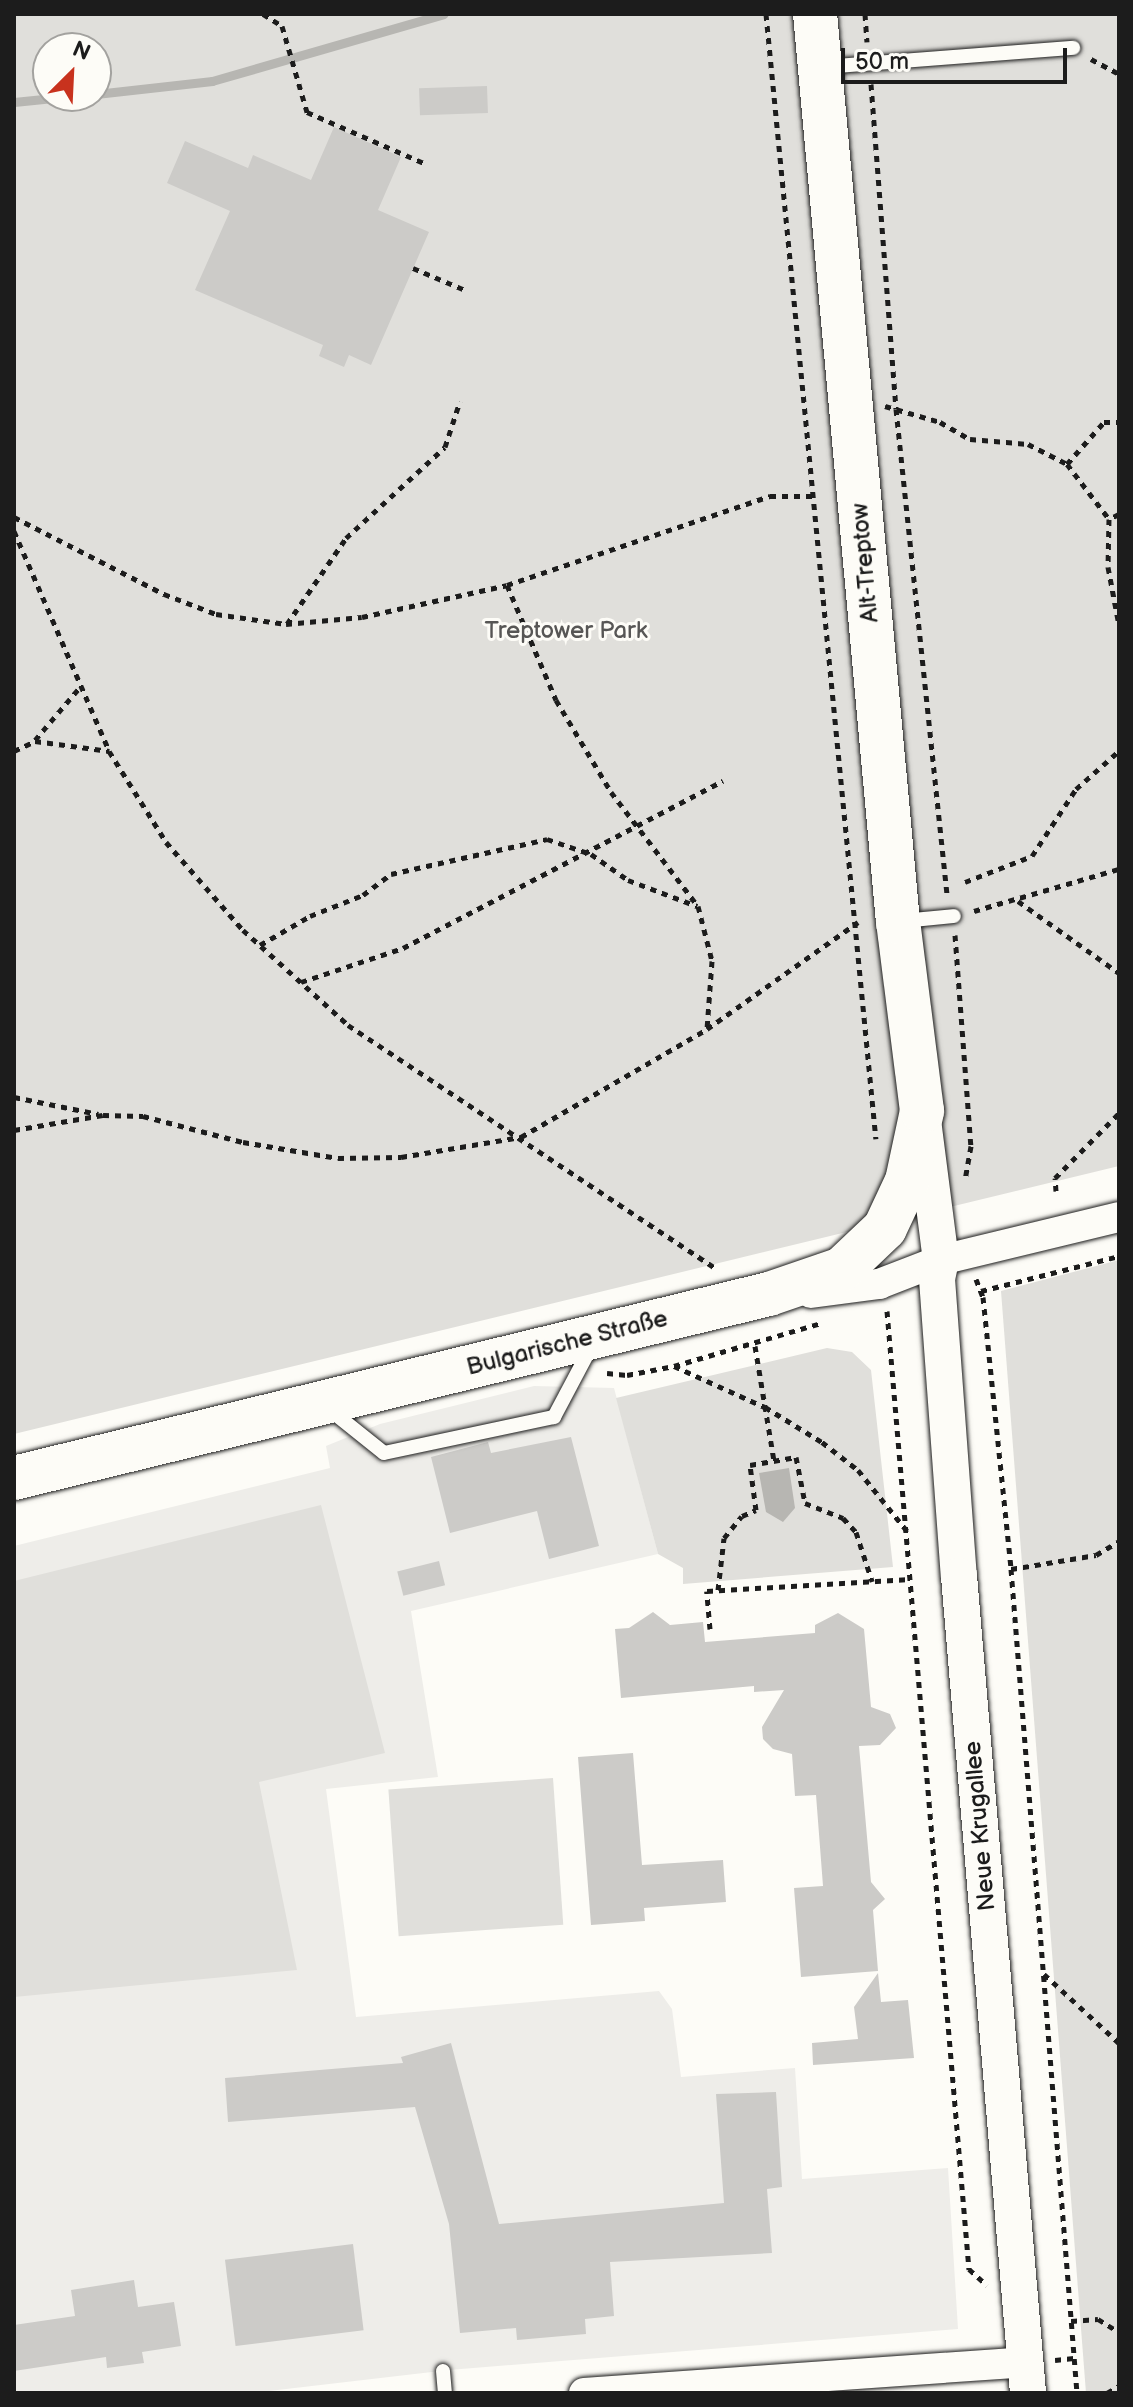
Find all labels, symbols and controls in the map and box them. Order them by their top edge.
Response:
north arrow [32,32,112,112]
scale bar [845,32,1071,82]
text: N [68,36,94,67]
text: 50 m [855,47,909,76]
street label: Alt-Treptow [845,502,885,624]
park label: Treptower Park [485,617,647,645]
street label: Bulgarische Straße [463,1304,671,1382]
street label: Neue Krugallee [958,1740,1002,1912]

